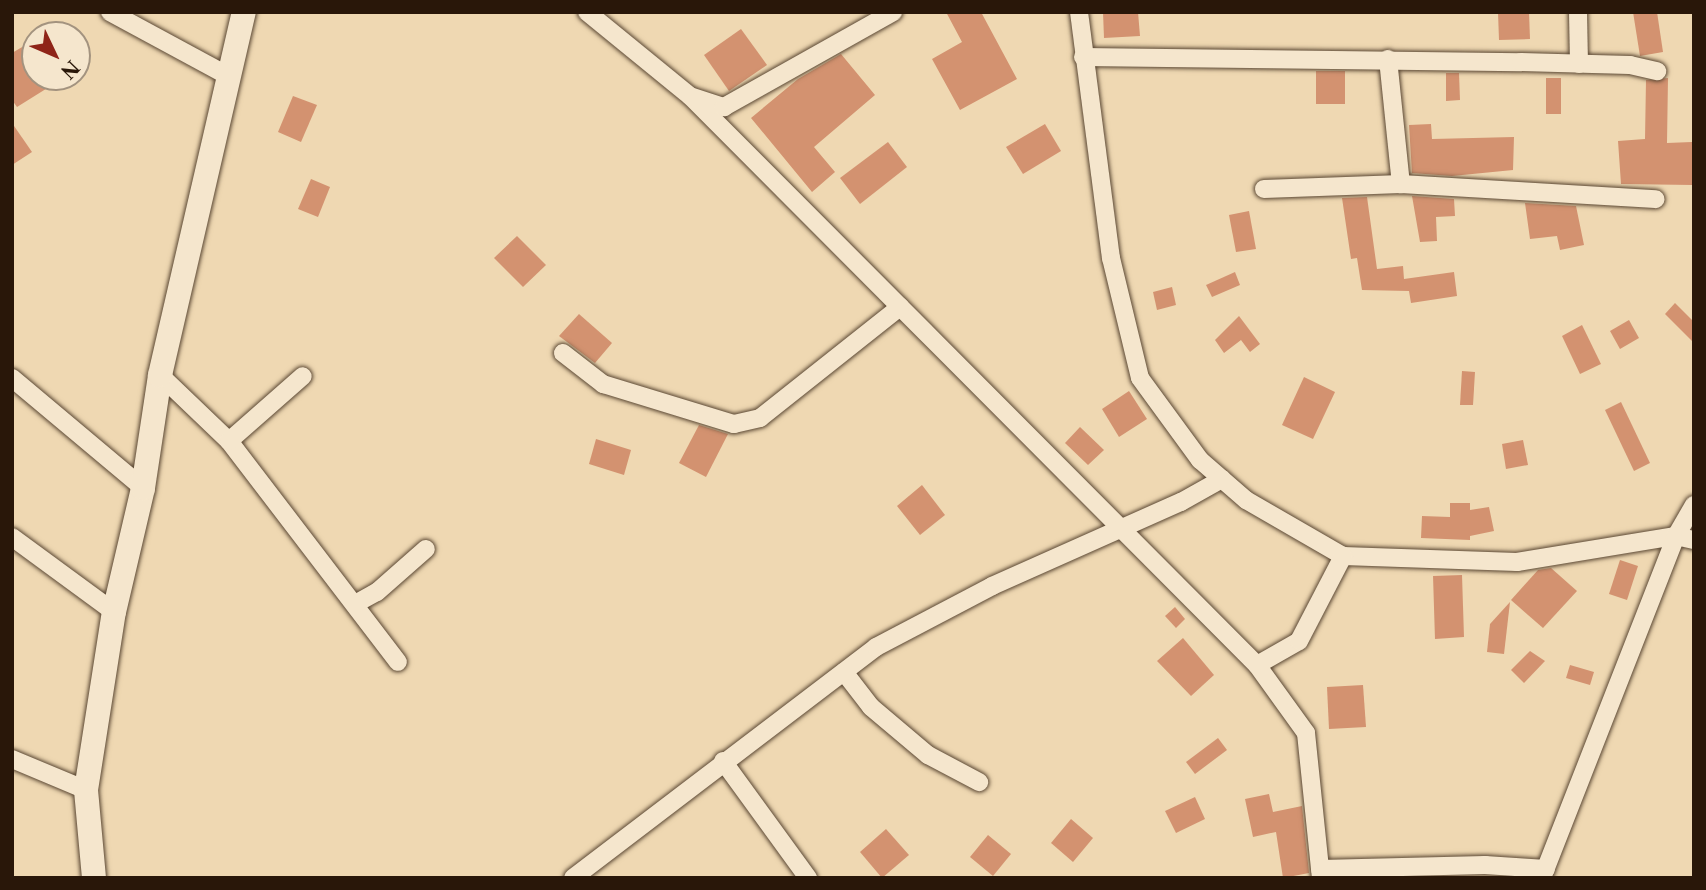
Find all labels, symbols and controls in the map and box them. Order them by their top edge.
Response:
north arrow [21,21,91,91]
text: N [56,56,84,83]

